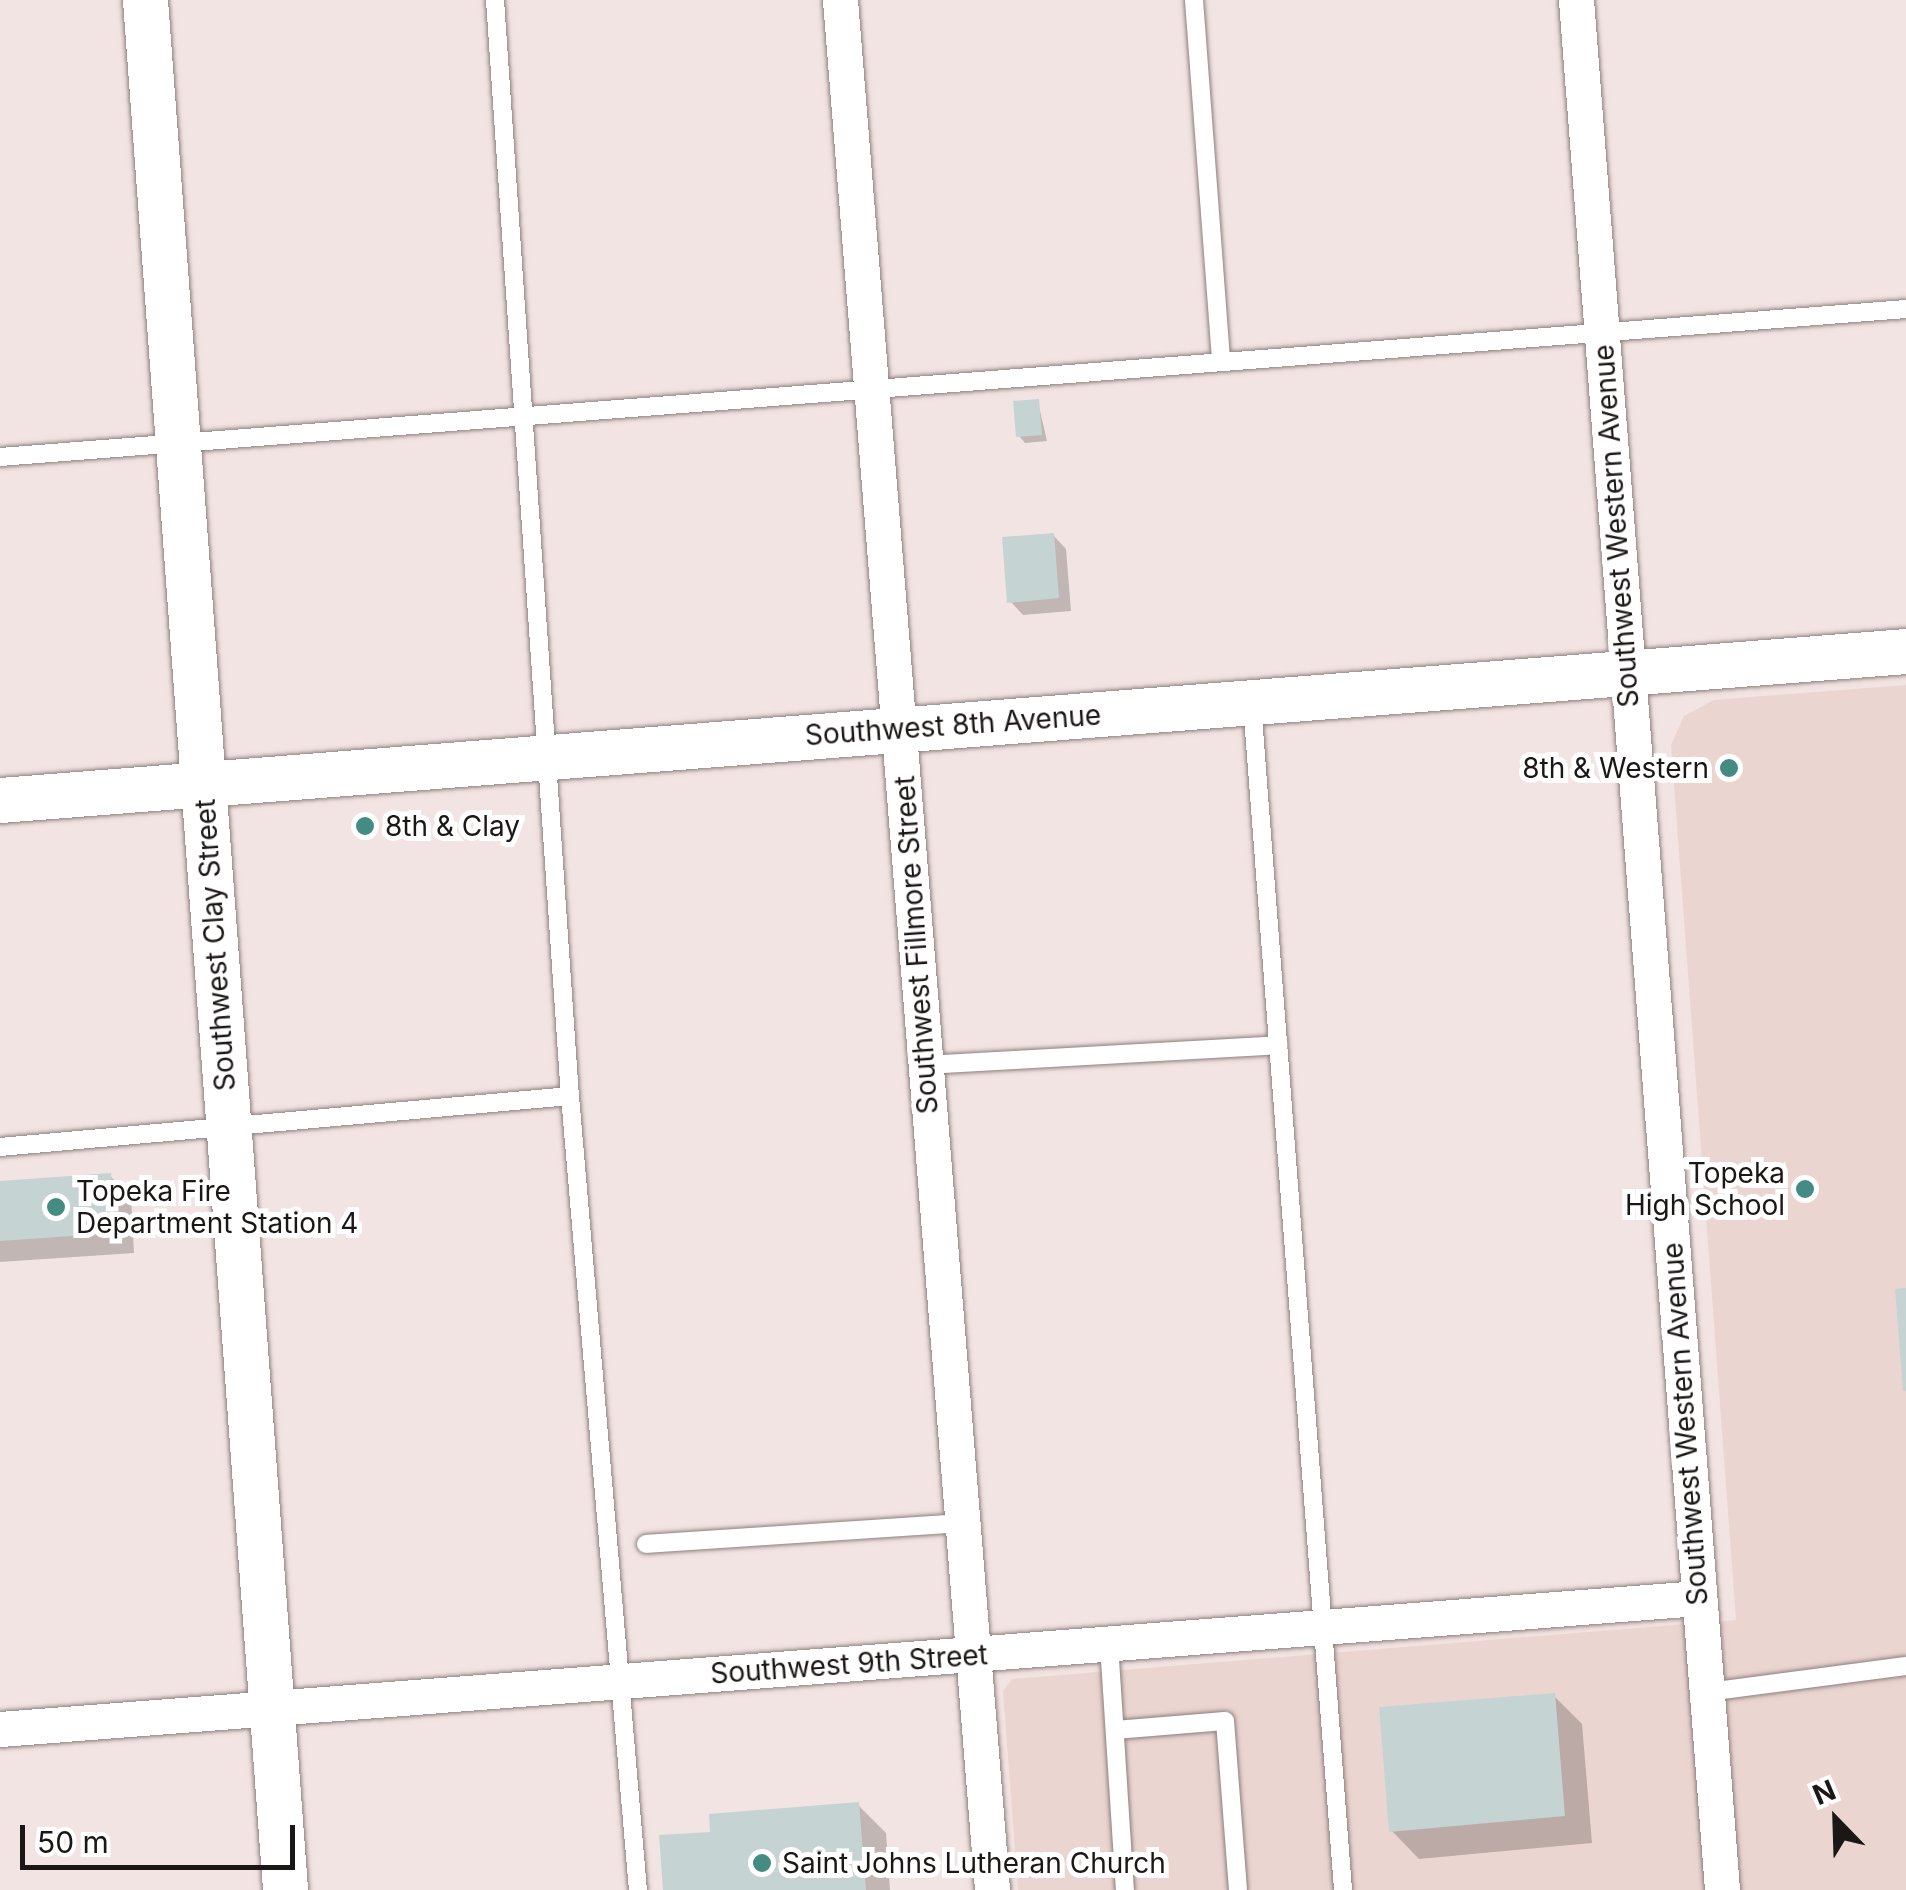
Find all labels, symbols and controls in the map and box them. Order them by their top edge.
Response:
street label: Southwest Western Avenue [1587,343,1645,709]
street label: Southwest 8th Avenue [804,698,1102,752]
place label: 8th & Western [1522,751,1709,785]
marker: 8th & Western [1718,757,1740,779]
street label: Southwest Fillmore Street [887,775,945,1115]
street label: Southwest Clay Street [188,798,242,1092]
place label: 8th & Clay [385,809,520,843]
marker: 8th & Clay [354,815,376,837]
place label: Topeka High School [1625,1156,1785,1222]
place label: Topeka Fire Department Station 4 [76,1174,358,1240]
marker: Topeka High School [1794,1178,1816,1200]
marker: Topeka Fire Department Station 4 [45,1196,67,1218]
street label: Southwest Western Avenue [1656,1241,1714,1607]
street label: Southwest 9th Street [709,1638,989,1690]
north arrow [1786,1770,1886,1870]
text: N [1808,1773,1841,1812]
scale bar [25,1805,300,1867]
text: 50 m [37,1824,109,1860]
place label: Saint Johns Lutheran Church [782,1846,1166,1880]
marker: Saint Johns Lutheran Church [751,1852,773,1874]

